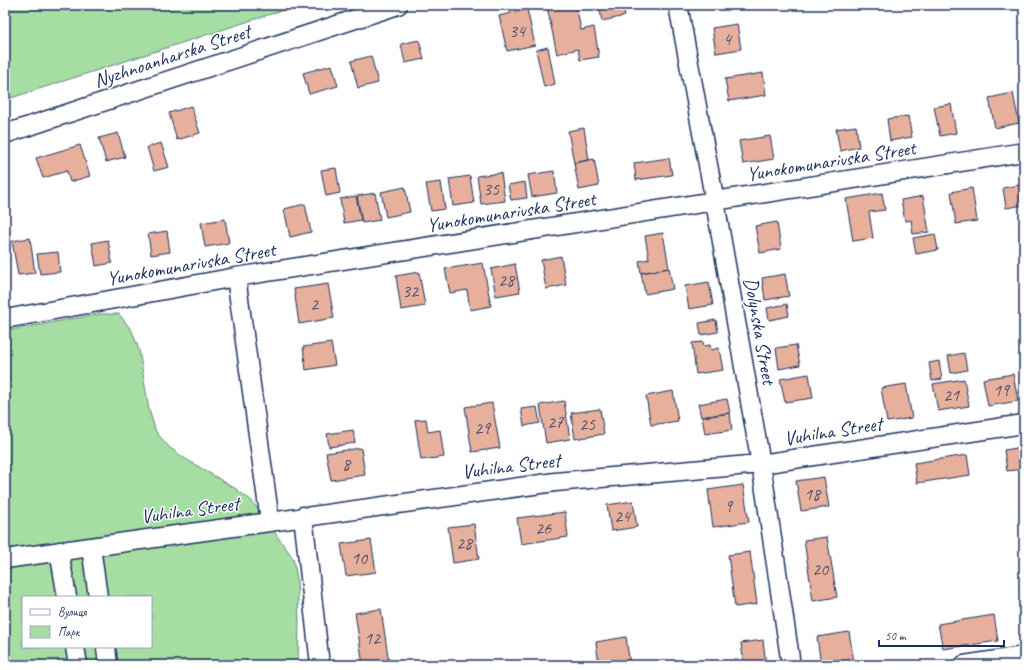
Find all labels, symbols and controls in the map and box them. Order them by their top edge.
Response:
street label: Nyzhnoanharska Street [91,18,257,93]
house number: 34 [509,20,527,42]
house number: 4 [723,28,733,50]
street label: Yunokomunarivska Street [745,135,920,187]
house number: 35 [483,178,500,200]
street label: Yunokomunarivska Street [425,186,600,238]
street label: Yunokomunarivska Street [105,236,280,291]
house number: 28 [498,269,516,291]
street label: Dolynska Street [738,276,782,389]
house number: 32 [402,280,420,302]
house number: 2 [310,293,320,315]
house number: 19 [993,379,1011,401]
house number: 21 [943,384,960,406]
street label: Vuhilna Street [782,410,887,451]
house number: 27 [547,411,564,433]
house number: 25 [579,413,596,435]
house number: 29 [474,417,492,439]
street label: Vuhilna Street [461,447,565,484]
house number: 8 [342,453,352,475]
house number: 18 [804,483,822,505]
street label: Vuhilna Street [139,490,244,529]
house number: 9 [724,495,734,517]
house number: 24 [614,505,632,527]
house number: 26 [535,517,552,539]
house number: 28 [456,532,474,554]
house number: 10 [351,547,369,569]
house number: 20 [812,558,830,580]
legend [22,596,152,648]
text: Вулиця [58,604,87,620]
scale bar [879,622,1004,648]
text: Парк [58,624,81,640]
house number: 12 [364,627,382,649]
text: 50 m [885,628,907,644]

